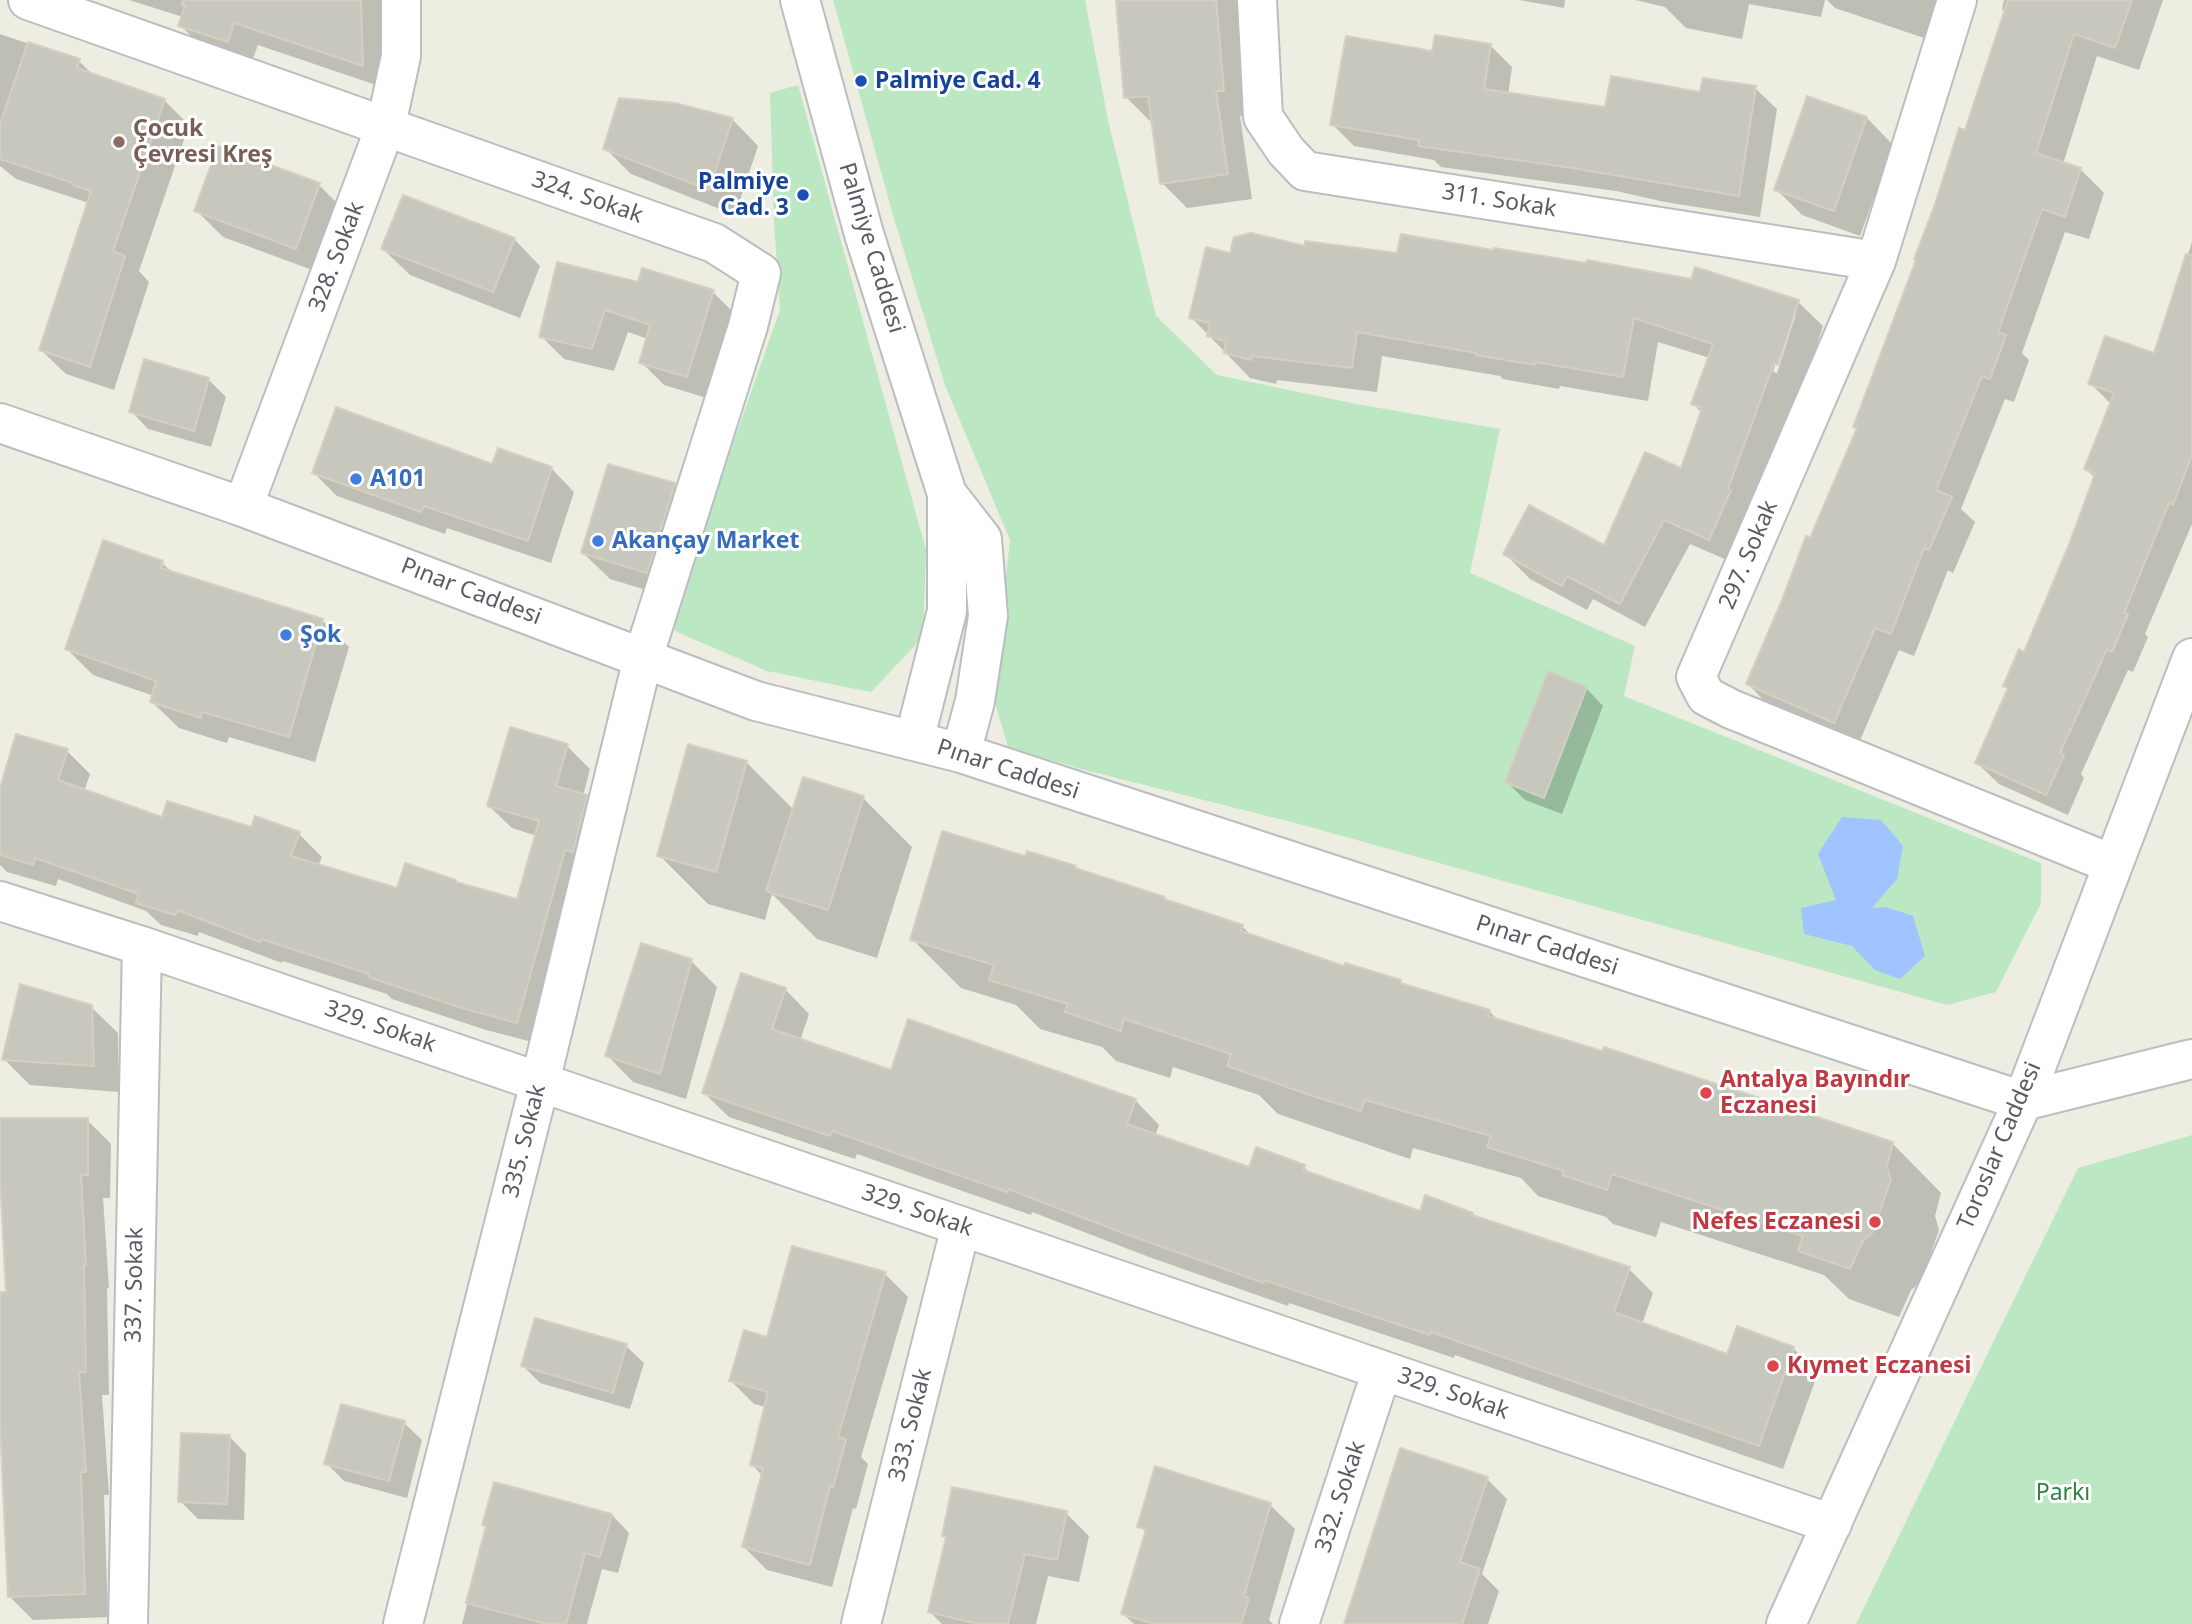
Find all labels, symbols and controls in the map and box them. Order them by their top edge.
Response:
place label: Palmiye Cad. 4 [875,67,1041,95]
marker: Palmiye Cad. 4 [853,73,869,89]
place label: Çocuk Çevresi Kreş [133,115,272,169]
marker: Çocuk Çevresi Kreş [111,134,127,150]
street label: Palmiye Caddesi [832,160,910,336]
street label: 324. Sokak [528,166,646,230]
place label: Palmiye Cad. 3 [698,168,789,222]
street label: 311. Sokak [1440,178,1558,224]
marker: Palmiye Cad. 3 [795,187,811,203]
street label: 328. Sokak [303,198,371,316]
place label: A101 [370,465,425,493]
marker: A101 [348,471,364,487]
street label: 297. Sokak [1714,496,1784,614]
place label: Akançay Market [612,527,799,555]
marker: Akançay Market [590,533,606,549]
street label: Pınar Caddesi [397,553,545,631]
place label: Şok [300,621,341,649]
marker: Şok [278,627,294,643]
street label: Pınar Caddesi [933,734,1083,806]
street label: Pınar Caddesi [1472,910,1622,982]
street label: 329. Sokak [321,995,439,1059]
street label: Toroslar Caddesi [1952,1058,2048,1234]
place label: Antalya Bayındır Eczanesi [1720,1066,1910,1120]
street label: 335. Sokak [498,1082,552,1200]
marker: Antalya Bayındır Eczanesi [1698,1085,1714,1101]
street label: 329. Sokak [858,1179,976,1243]
place label: Nefes Eczanesi [1691,1208,1861,1236]
marker: Nefes Eczanesi [1867,1214,1883,1230]
street label: 337. Sokak [120,1227,150,1343]
place label: Kıymet Eczanesi [1787,1352,1971,1380]
marker: Kıymet Eczanesi [1765,1358,1781,1374]
street label: 329. Sokak [1394,1362,1512,1426]
street label: 333. Sokak [884,1366,938,1484]
street label: 332. Sokak [1310,1438,1372,1556]
park label: Parkı [2036,1479,2090,1507]

